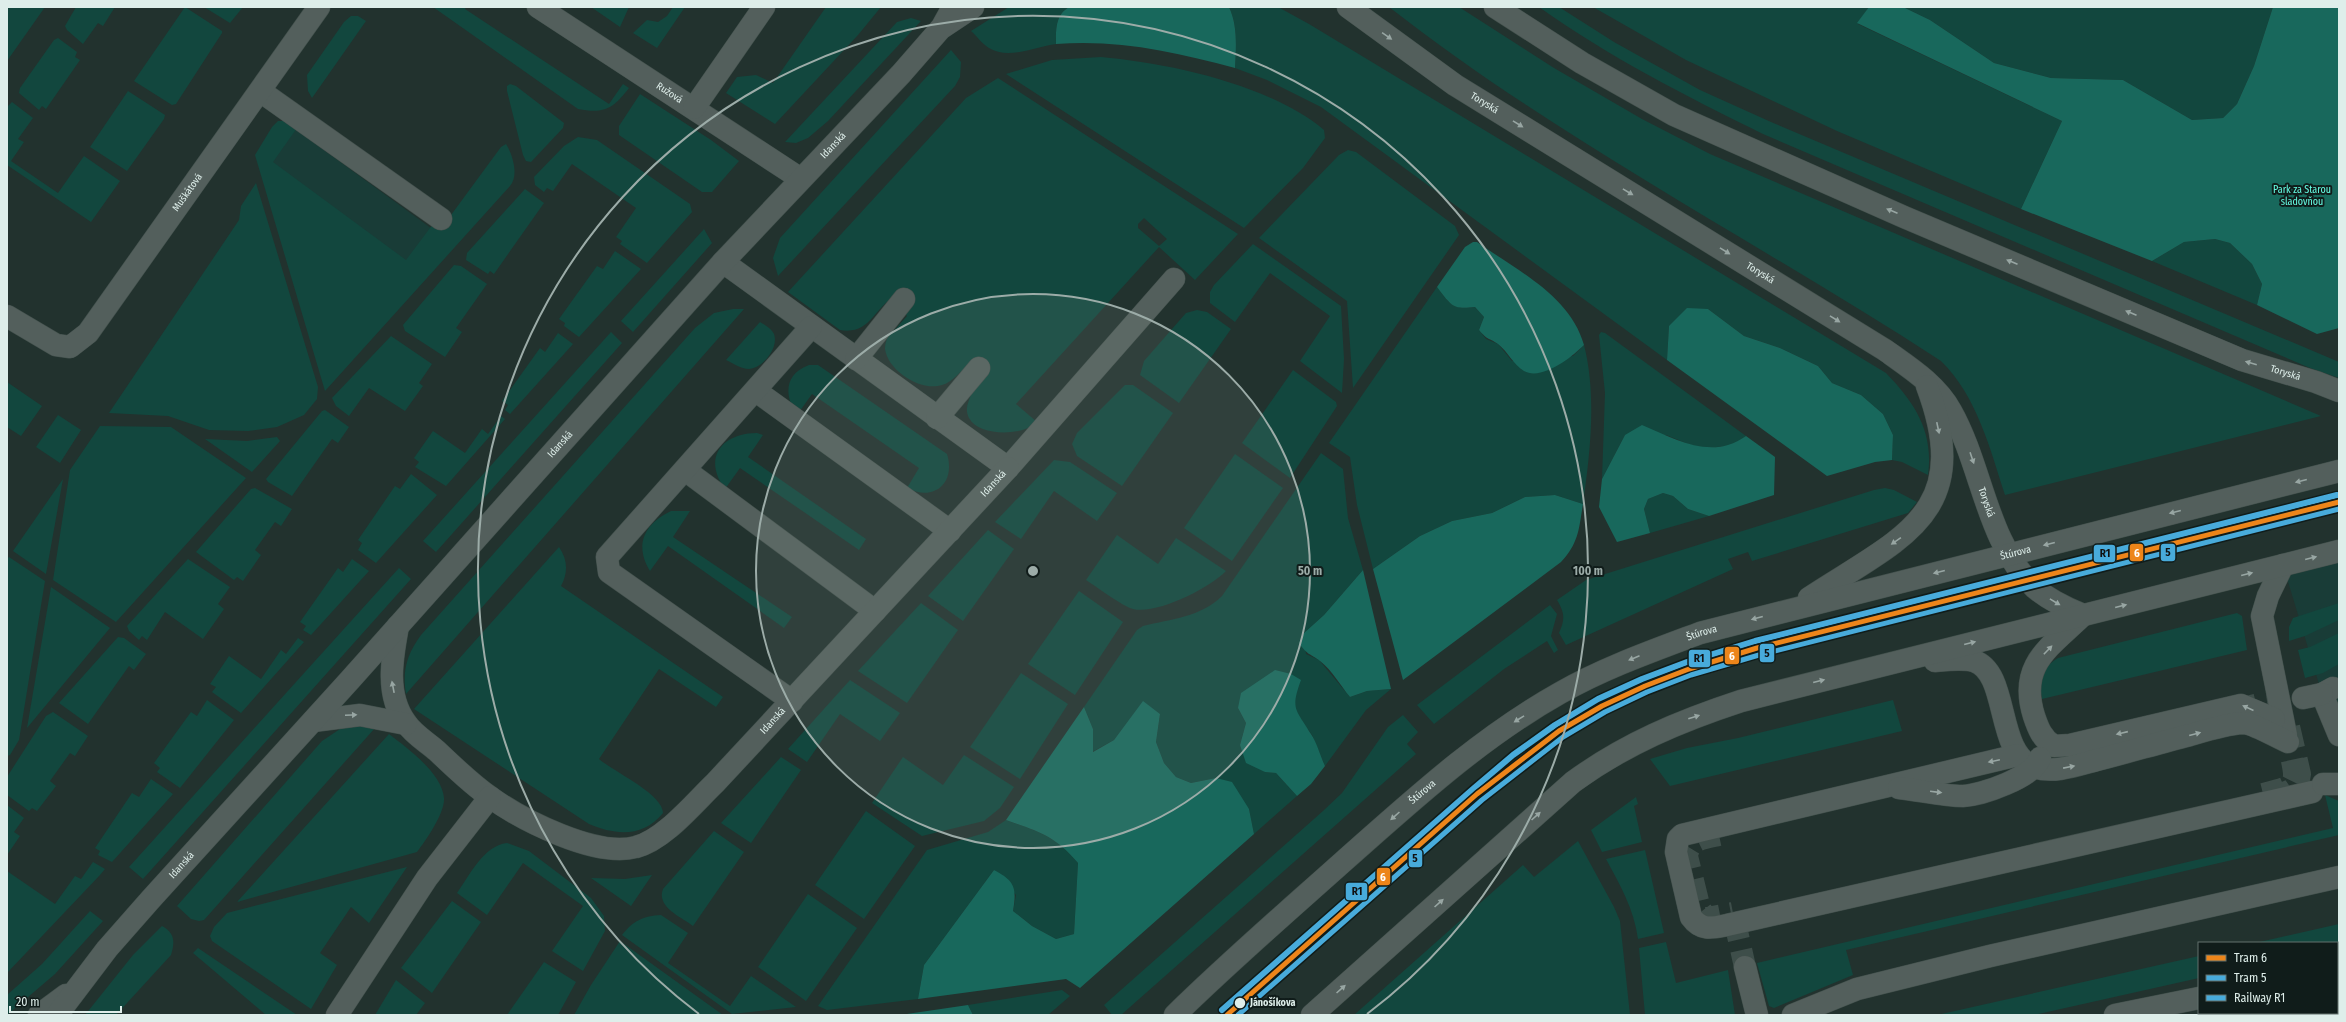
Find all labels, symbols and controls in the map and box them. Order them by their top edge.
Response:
one-way arrow [1381,32,1392,40]
street label: Ružová [654,80,685,106]
street label: Toryská [1468,90,1501,116]
one-way arrow [1513,120,1523,128]
street label: Idanská [818,130,849,161]
street label: Muškátová [170,171,205,214]
park label: Park za Starou sladovňou [2273,184,2331,208]
one-way arrow [1622,189,1634,196]
one-way arrow [1886,208,1898,214]
one-way arrow [1719,247,1730,254]
one-way arrow [2005,259,2017,265]
street label: Toryská [1744,260,1777,286]
one-way arrow [2125,310,2137,316]
one-way arrow [1830,315,1840,323]
one-way arrow [2245,360,2257,366]
street label: Toryská [2269,363,2302,383]
one-way arrow [1936,422,1942,434]
street label: Idanská [545,428,575,460]
one-way arrow [1969,452,1975,464]
street label: Idanská [978,468,1009,499]
one-way arrow [2295,478,2307,484]
street label: Toryská [1976,486,1997,519]
one-way arrow [2169,510,2181,516]
one-way arrow [1890,537,1901,545]
one-way arrow [2043,541,2055,547]
street label: Štúrova [1999,543,2032,563]
line badge: 6 [2129,543,2144,562]
line badge: 5 [2160,543,2176,562]
line badge: R1 [2093,544,2116,563]
text: 5 [2165,546,2171,559]
text: R1 [2100,547,2110,560]
text: 6 [2134,547,2140,560]
one-way arrow [2305,555,2317,561]
centre of rings [1026,564,1040,578]
text: 50 m [1298,564,1322,578]
text: 100 m [1573,564,1603,578]
one-way arrow [1933,569,1945,575]
one-way arrow [2241,571,2253,577]
one-way arrow [2049,598,2061,605]
one-way arrow [2115,602,2127,608]
one-way arrow [1751,615,1763,621]
street label: Štúrova [1684,623,1718,644]
one-way arrow [1964,640,1976,646]
line badge: 5 [1759,643,1775,663]
one-way arrow [2043,645,2053,655]
line badge: 6 [1724,646,1740,665]
text: 5 [1764,647,1770,660]
line badge: R1 [1688,649,1711,668]
text: 6 [1729,650,1735,663]
text: R1 [1694,652,1704,665]
one-way arrow [1628,655,1640,661]
one-way arrow [1814,678,1826,684]
one-way arrow [390,681,396,693]
street label: Idanská [758,705,788,737]
one-way arrow [2243,705,2254,711]
one-way arrow [345,712,358,718]
one-way arrow [1689,713,1701,719]
one-way arrow [1513,715,1525,722]
one-way arrow [2116,730,2128,736]
one-way arrow [2189,731,2201,737]
one-way arrow [1988,758,2000,764]
one-way arrow [2063,763,2075,769]
street label: Štúrova [1405,777,1438,807]
one-way arrow [1930,789,1942,796]
one-way arrow [1390,811,1400,821]
one-way arrow [1530,812,1541,821]
street label: Idanská [166,849,197,881]
line badge: 5 [1408,849,1423,868]
text: 5 [1412,852,1418,865]
line badge: 6 [1376,867,1391,886]
text: 6 [1380,871,1386,884]
line badge: R1 [1345,882,1368,901]
text: R1 [1352,885,1362,898]
one-way arrow [1434,899,1443,908]
legend [2198,942,2338,1014]
text: Tram 6 [2234,951,2267,965]
text: Tram 5 [2234,971,2267,985]
one-way arrow [1336,985,1347,994]
scale bar [10,988,121,1014]
text: Railway R1 [2234,991,2285,1005]
text: 20 m [16,995,40,1009]
marker: Jánošíkova [1233,996,1247,1010]
place label: Jánošíkova [1249,996,1295,1009]

